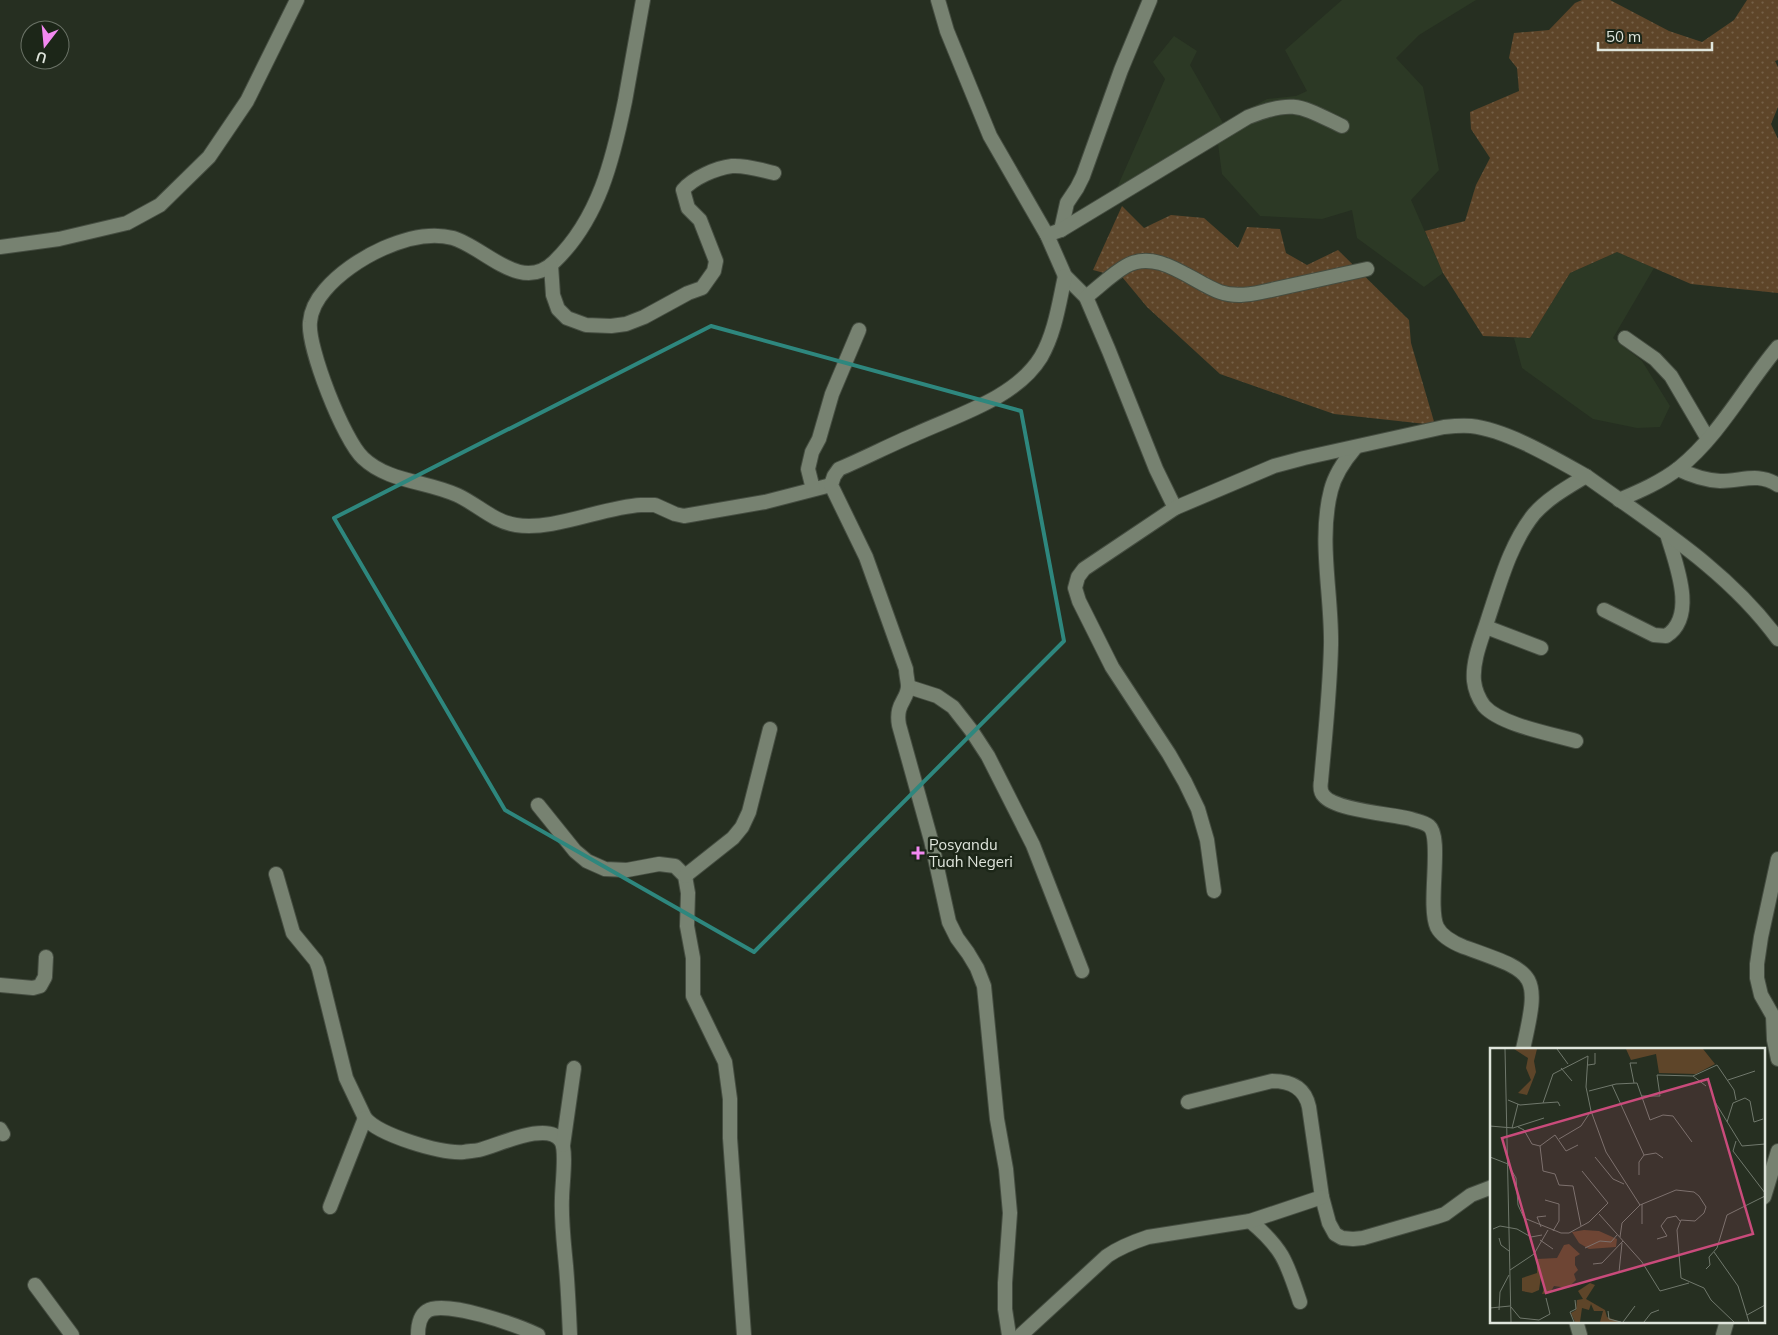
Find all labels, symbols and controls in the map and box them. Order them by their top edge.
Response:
north arrow [20,20,70,70]
scale bar [1598,20,1712,52]
text: 50 m [1606,27,1641,46]
text: U [34,47,49,68]
place label: Posyandu Tuah Negeri [929,835,1013,871]
marker: Posyandu Tuah Negeri [911,846,925,860]
inset map [1490,1048,1766,1322]

